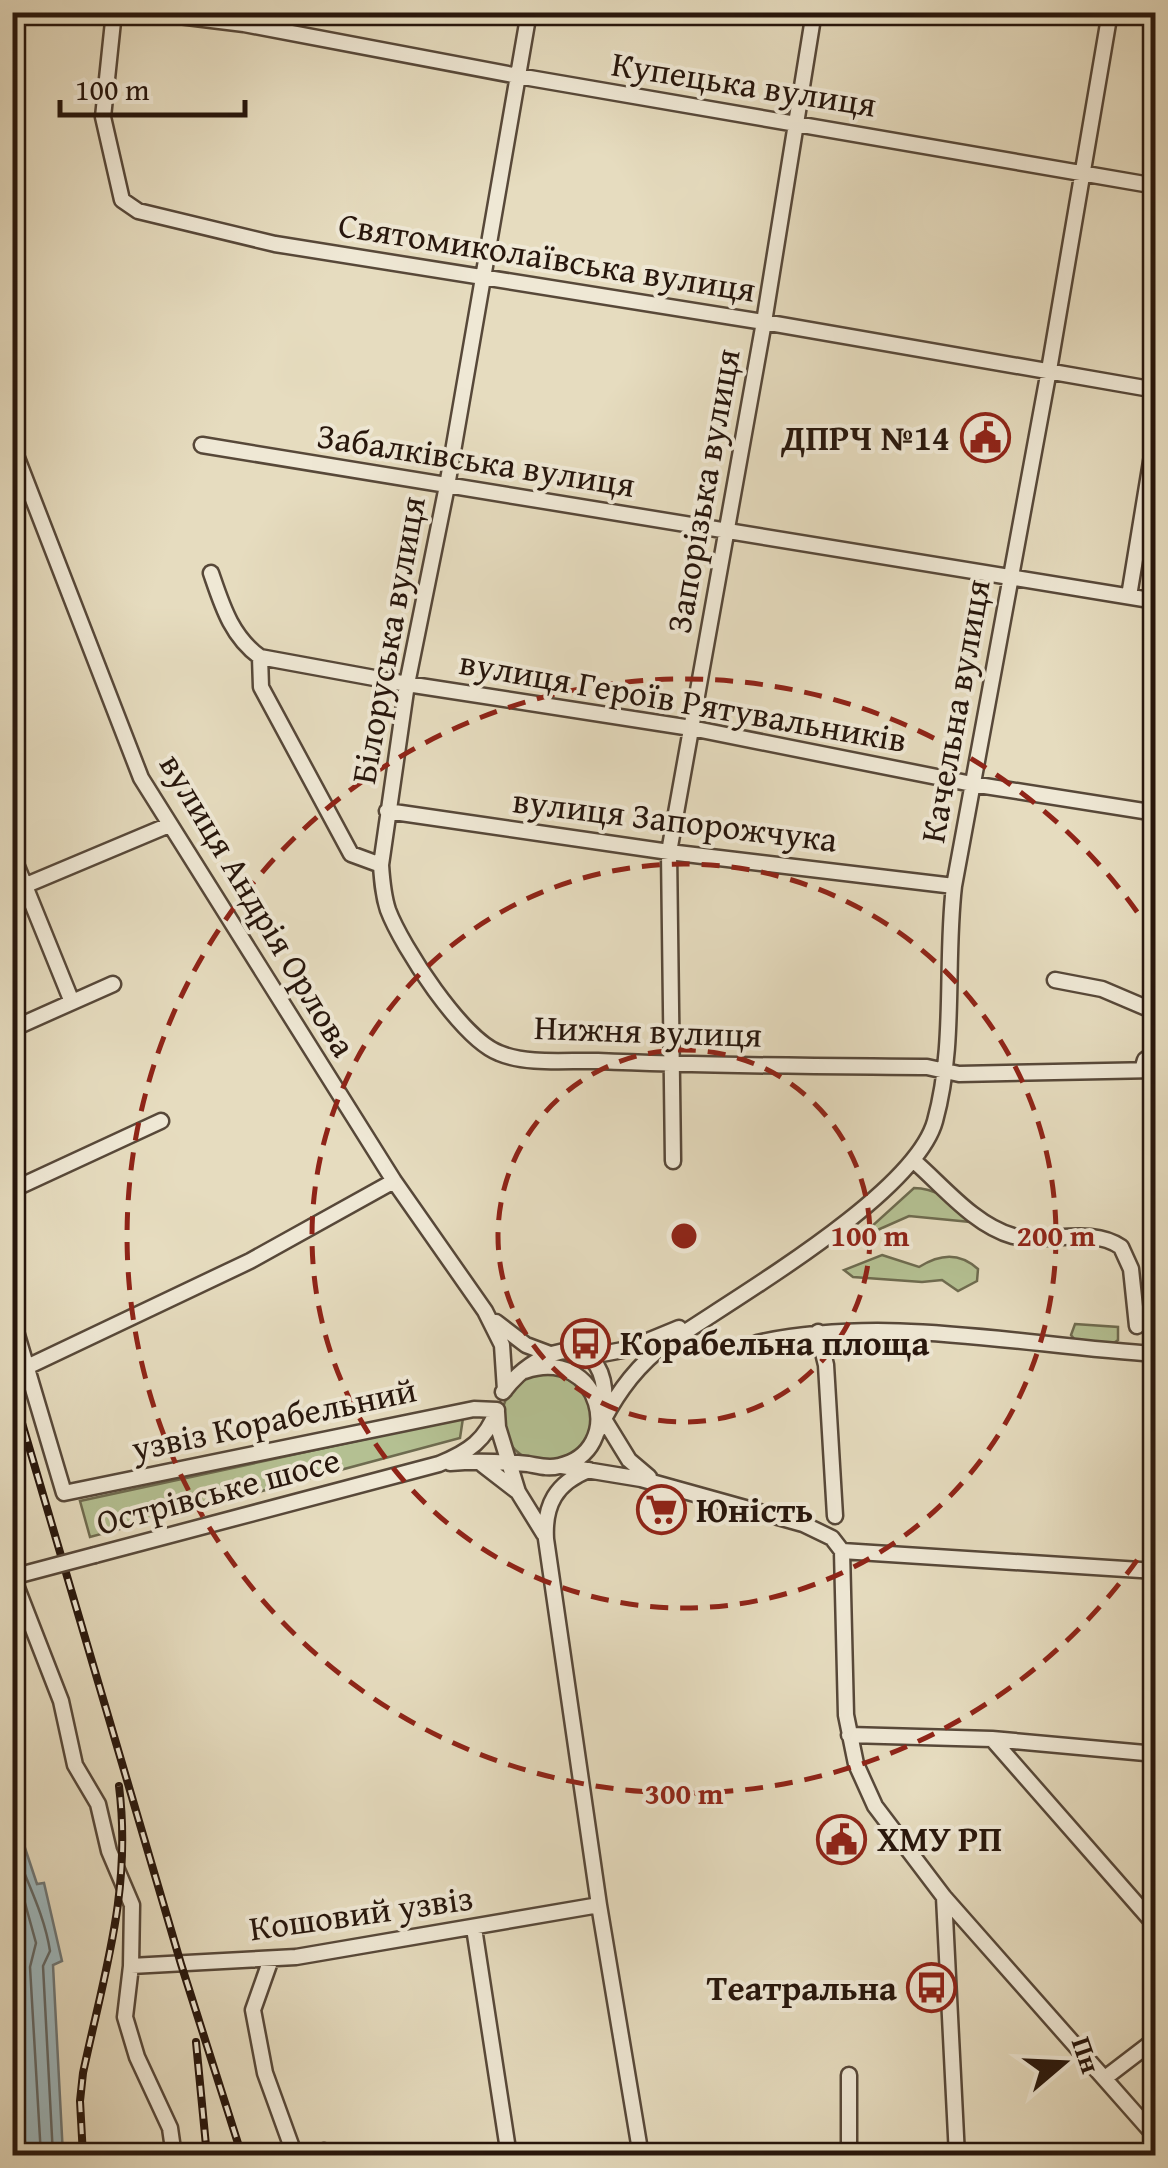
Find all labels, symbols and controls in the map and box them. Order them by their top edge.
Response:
street label: Купецька вулиця [608,37,880,130]
scale bar [60,55,245,117]
text: 100 m [75,67,150,111]
street label: Святомиколаївська вулиця [335,198,759,315]
street label: Запорізька вулиця [652,345,753,637]
street label: Забалківська вулиця [313,409,639,510]
place label: ДПРЧ №14 [780,412,950,463]
public building icon: ДПРЧ №14 [959,412,1011,464]
street label: Білоруська вулиця [337,492,438,788]
street label: Качельна вулиця [906,575,1003,847]
street label: вулиця Героїв Рятувальників [456,636,911,765]
street label: вулиця Андрія Орлова [147,743,370,1066]
street label: вулиця Запорожчука [510,774,841,865]
street label: Нижня вулиця [533,1001,763,1060]
text: 100 m [831,1213,910,1257]
text: 200 m [1017,1213,1096,1257]
centre of rings [666,1218,702,1254]
bus stop icon: Корабельна площа [559,1317,611,1369]
place label: Корабельна площа [620,1317,929,1368]
street label: узвіз Корабельний [126,1363,421,1474]
street label: Острівське шосе [90,1434,345,1548]
supermarket icon: Юність [635,1484,687,1536]
place label: Юність [696,1484,813,1535]
text: 300 m [645,1771,724,1815]
public building icon: ХМУ РП [816,1813,868,1865]
place label: ХМУ РП [877,1813,1002,1864]
street label: Кошовий узвіз [246,1872,476,1953]
place label: Театральна [707,1962,897,2013]
bus stop icon: Театральна [906,1962,958,2014]
north arrow [1013,2013,1113,2113]
text: Пн [1062,2031,1112,2078]

